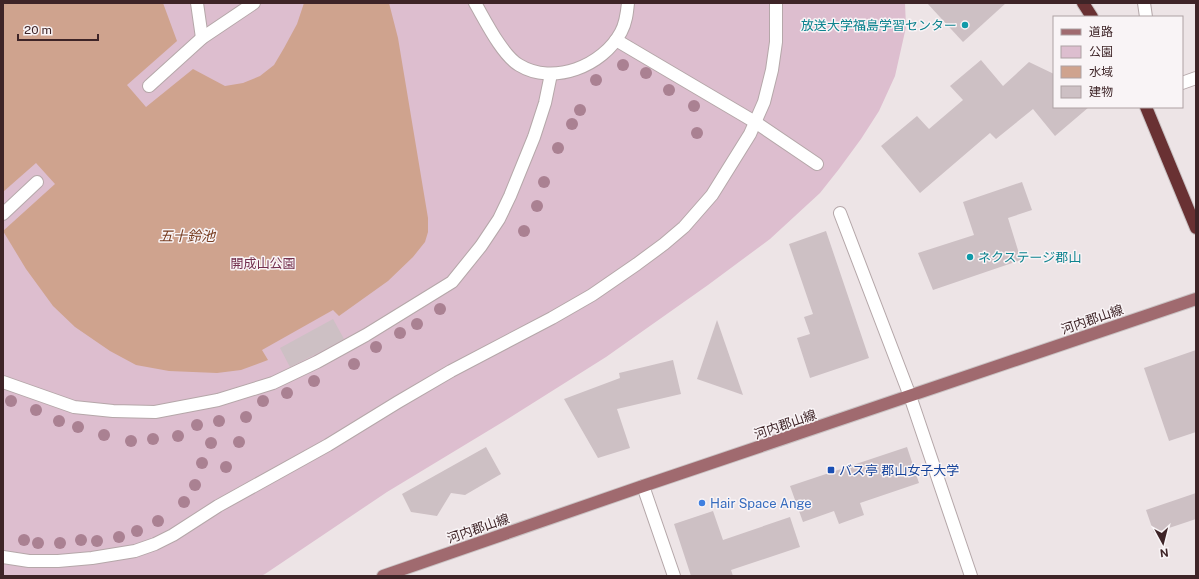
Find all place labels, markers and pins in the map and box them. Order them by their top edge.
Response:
place label: 放送大学福島学習センター [801,18,957,33]
marker: 放送大学福島学習センター [960,20,970,30]
place label: ネクステージ郡山 [978,250,1081,265]
marker: ネクステージ郡山 [965,252,975,262]
place label: バス亭 郡山女子大学 [839,463,959,478]
marker: バス亭 郡山女子大学 [826,465,836,475]
place label: Hair Space Ange [710,496,812,511]
marker: Hair Space Ange [697,498,707,508]

